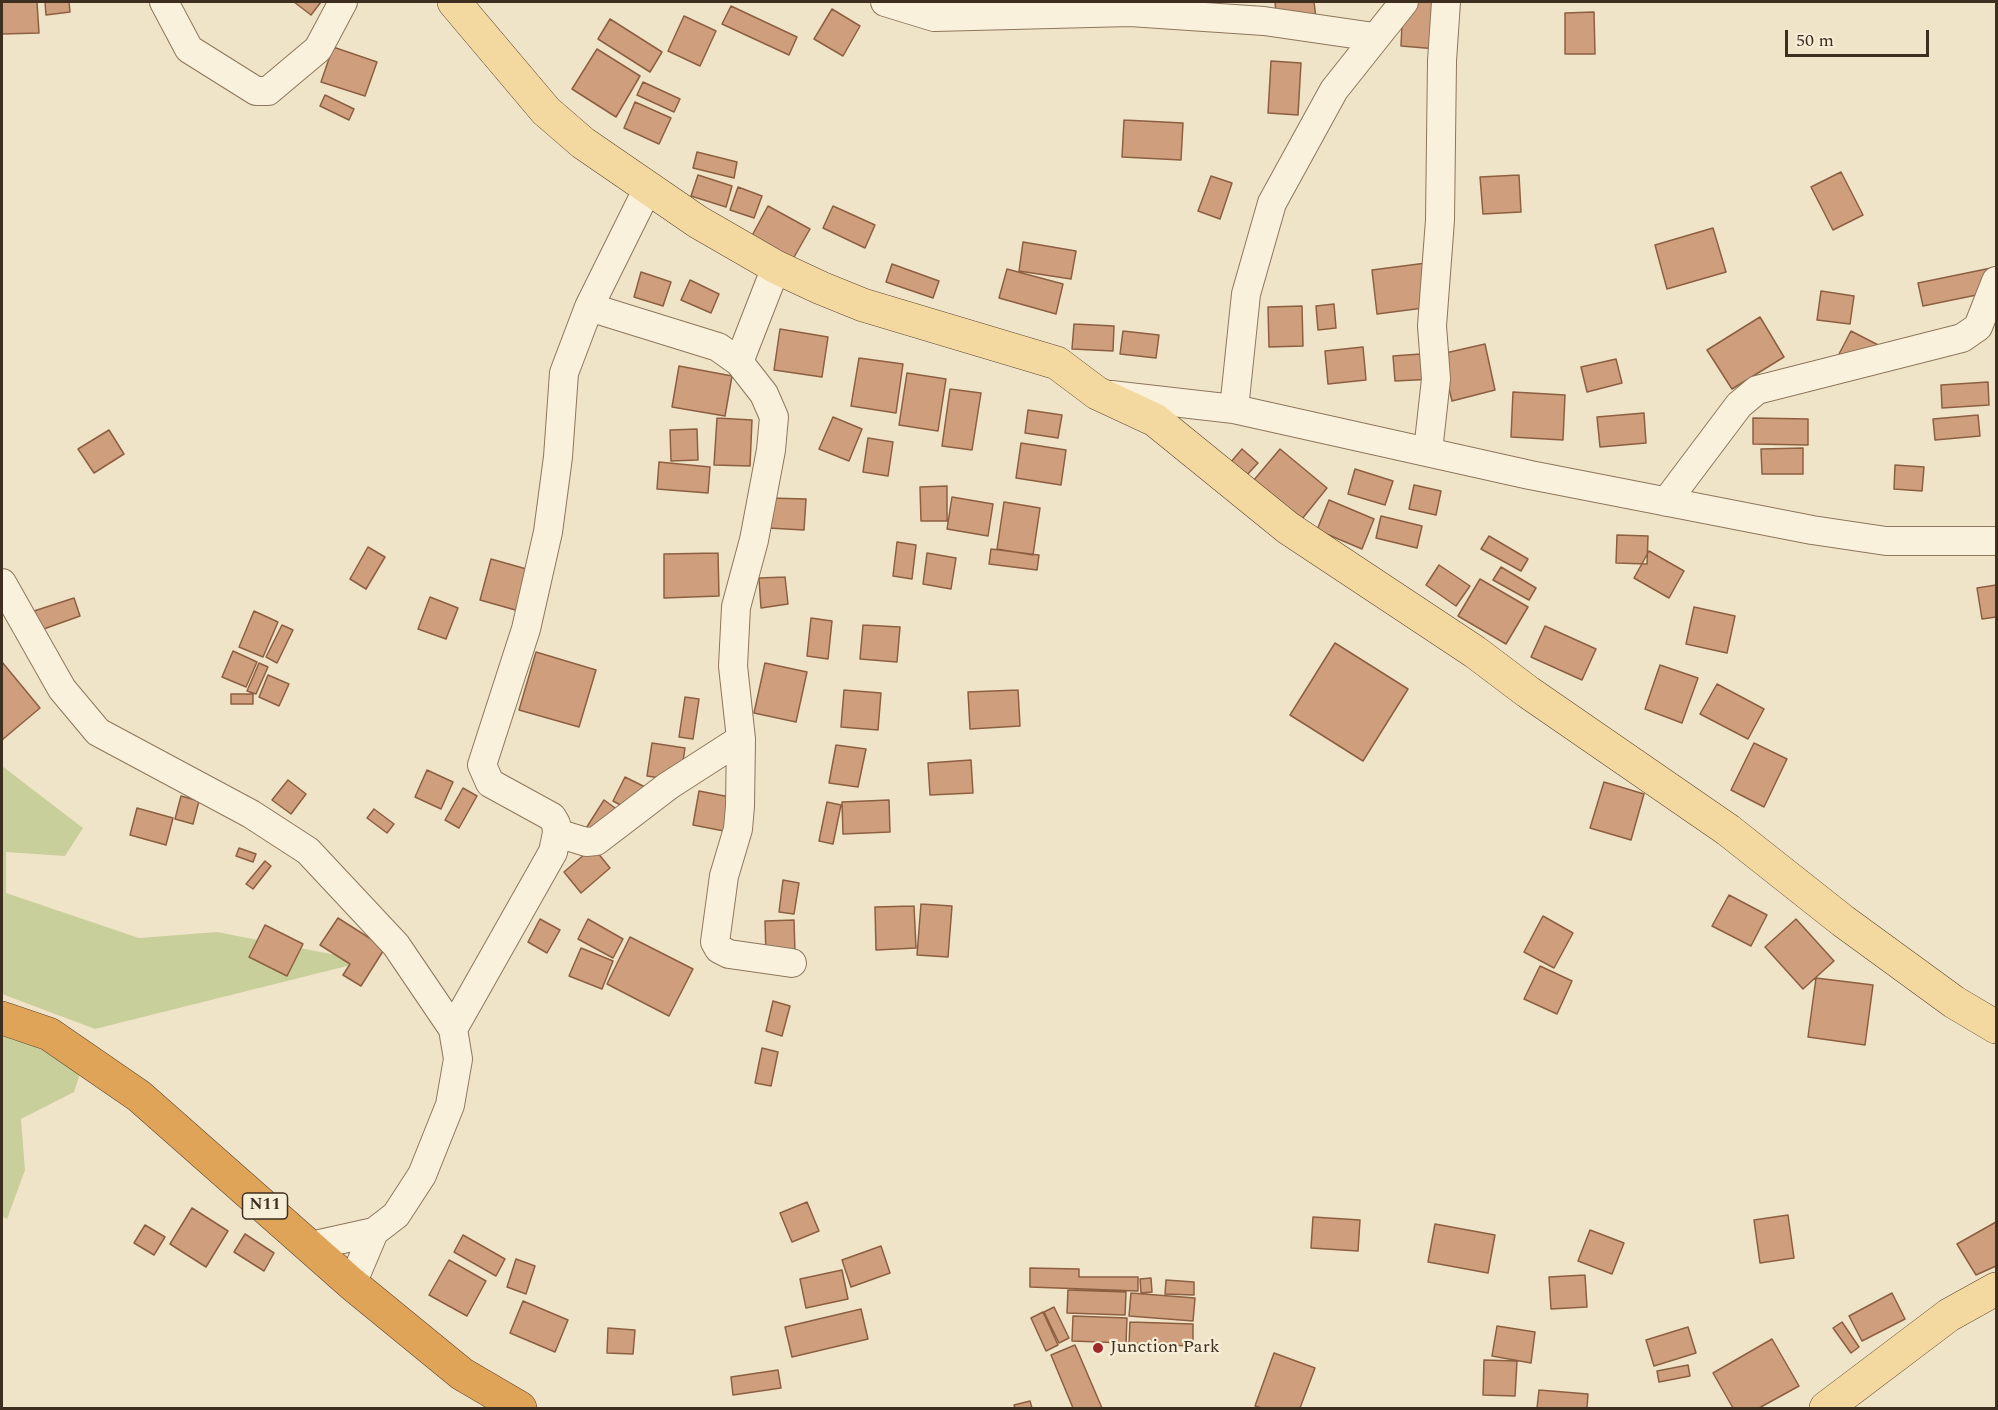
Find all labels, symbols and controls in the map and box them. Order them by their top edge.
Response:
scale bar [1788,18,1932,56]
text: 50 m [1796,27,1834,54]
road number: N11 [242,1193,288,1219]
place label: Junction Park [1110,1337,1220,1359]
marker: Junction Park [1091,1341,1105,1355]

